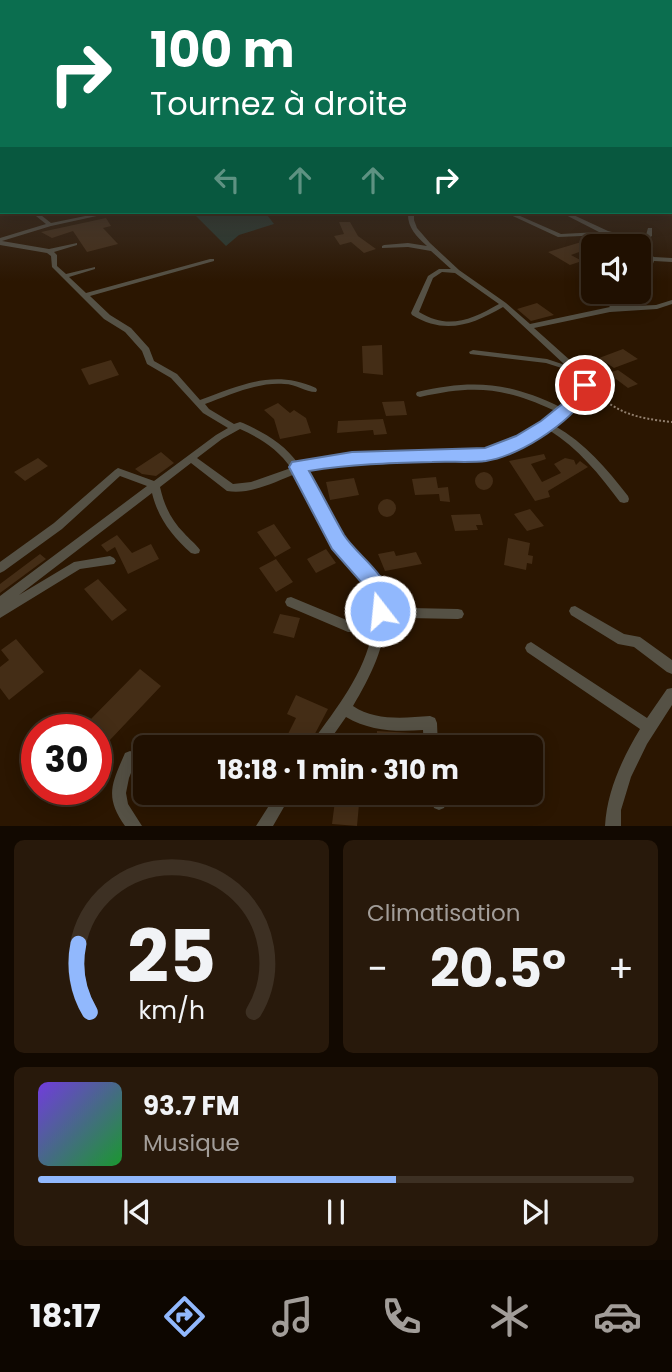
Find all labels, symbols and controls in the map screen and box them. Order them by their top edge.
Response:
text: 100 m [150,16,295,84]
icon: right [35,28,126,119]
text: Tournez à droite [150,81,407,126]
icon: left [208,161,246,199]
icon: ahead [281,161,319,199]
icon: ahead [354,161,392,199]
icon: right [427,161,465,199]
map controls [581,234,651,304]
button: sound [581,234,651,304]
pin [555,355,615,415]
icon: arrive [566,366,604,404]
position arrow [343,574,417,648]
speed limit sign: 30 [21,714,112,805]
text: 18:18 · 1 min · 310 m [217,752,459,788]
text: Climatisation [367,897,520,929]
text: 25 [127,907,216,1008]
text: 20.5° [430,932,566,1005]
text: − [367,942,388,995]
text: + [608,942,634,995]
text: km/h [138,993,205,1028]
text: 93.7 FM [143,1088,240,1124]
text: Musique [143,1127,240,1159]
icon: previous [118,1193,156,1231]
icon: pause [317,1193,355,1231]
icon: next [516,1193,554,1231]
icon: directions [160,1292,209,1341]
icon: music [268,1292,317,1341]
icon: phone [377,1292,426,1341]
icon: climate [485,1292,534,1341]
icon: car [593,1292,642,1341]
text: 18:17 [30,1293,101,1338]

